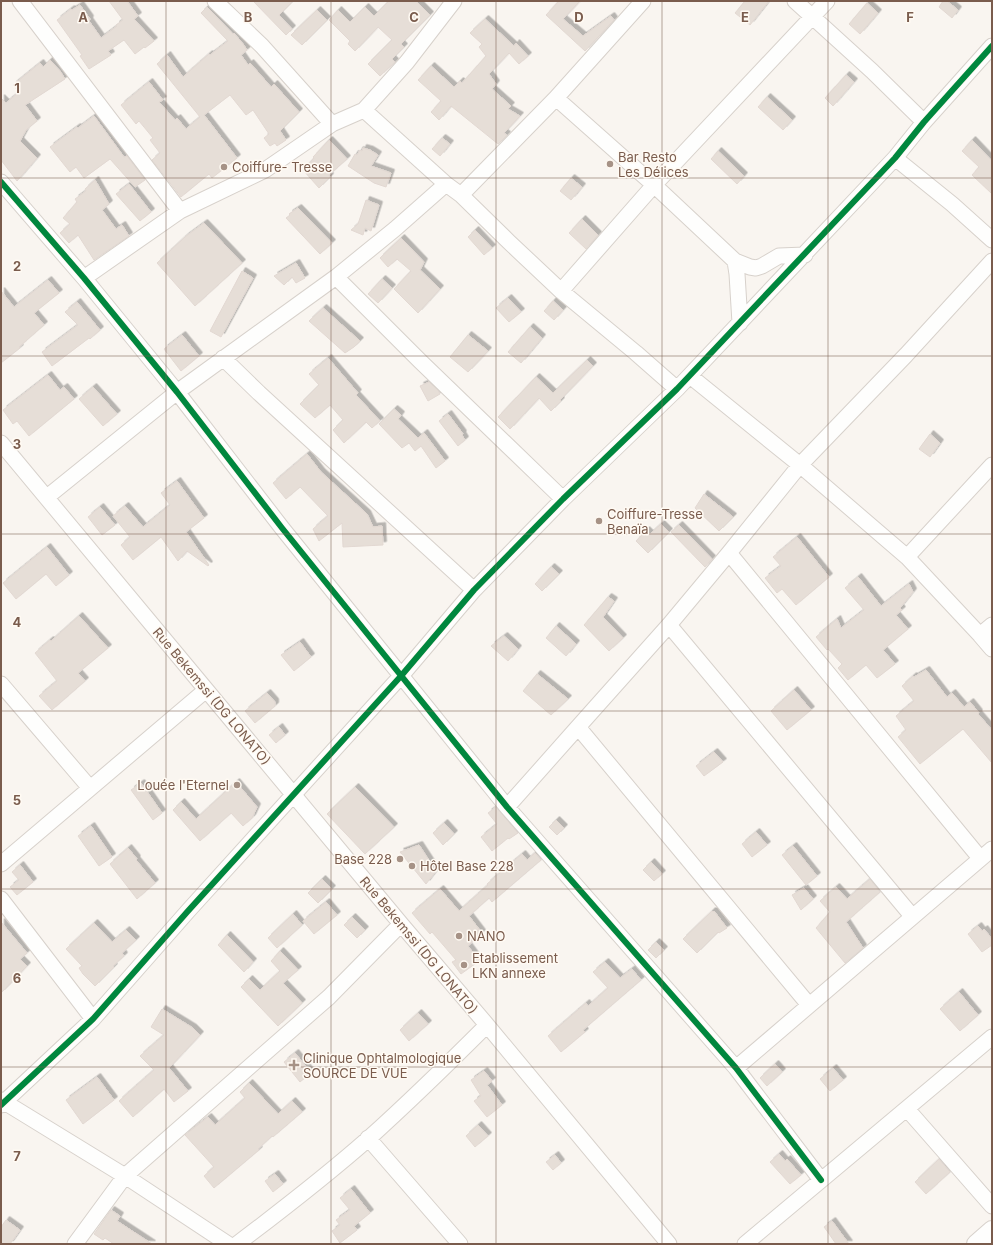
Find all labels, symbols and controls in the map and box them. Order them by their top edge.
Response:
text: A [78,9,88,25]
text: B [244,9,253,25]
text: C [409,9,419,25]
text: D [574,9,584,25]
text: E [741,9,749,25]
text: F [906,9,914,25]
text: 1 [14,80,20,96]
place label: Bar Resto Les Délices [618,149,689,180]
place label: Coiffure- Tresse [232,159,332,175]
marker: Bar Resto Les Délices [605,159,615,169]
marker: Coiffure- Tresse [219,162,229,172]
text: 2 [13,258,21,274]
text: 3 [13,436,21,452]
place label: Coiffure-Tresse Benaïa [607,506,703,537]
marker: Coiffure-Tresse Benaïa [594,516,604,526]
text: 4 [13,614,22,630]
street label: Rue Bekemssi (DG LONATO) [150,624,274,768]
place label: Louée l'Eternel [137,777,229,793]
marker: Louée l'Eternel [232,780,242,790]
text: 5 [13,792,21,808]
place label: Base 228 [334,851,392,867]
marker: Base 228 [395,854,405,864]
place label: Hôtel Base 228 [420,858,514,874]
marker: Hôtel Base 228 [407,861,417,871]
street label: Rue Bekemssi (DG LONATO) [357,873,481,1017]
place label: NANO [467,928,506,944]
marker: NANO [454,931,464,941]
place label: Etablissement LKN annexe [472,950,558,981]
marker: Etablissement LKN annexe [459,960,469,970]
text: 6 [13,970,21,986]
place label: Clinique Ophtalmologique SOURCE DE VUE [303,1050,461,1081]
marker: Clinique Ophtalmologique SOURCE DE VUE [288,1059,300,1071]
text: 7 [13,1148,21,1164]

